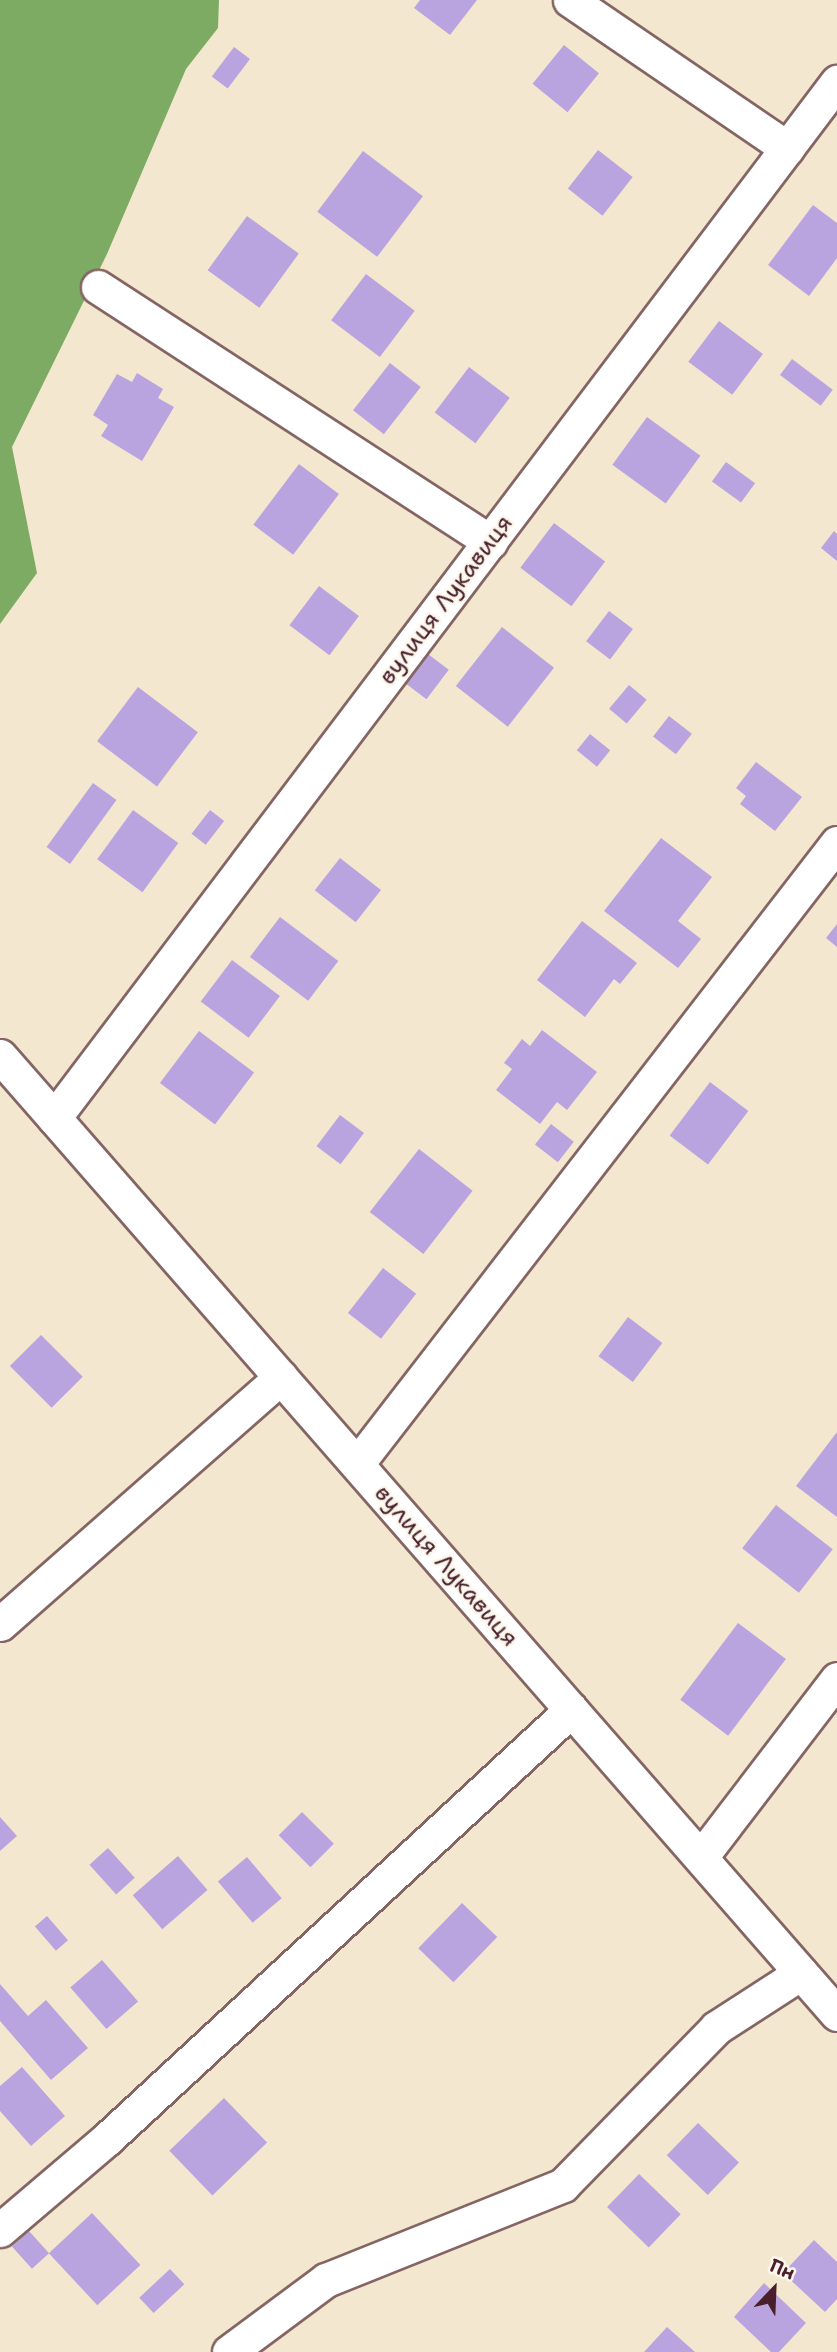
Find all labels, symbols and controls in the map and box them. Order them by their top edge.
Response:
street label: вулиця Лукавиця [373,510,519,690]
street label: вулиця Лукавиця [368,1479,524,1653]
text: Пн [766,2253,799,2286]
north arrow [739,2254,809,2324]

